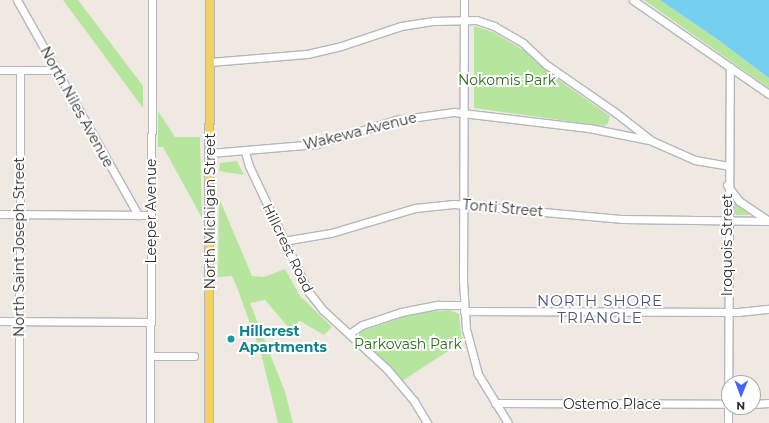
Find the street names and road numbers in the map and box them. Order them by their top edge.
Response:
street label: North Niles Avenue [37,44,117,170]
street label: Wakewa Avenue [302,109,418,153]
street label: North Michigan Street [202,133,218,289]
street label: North Saint Joseph Street [11,157,27,337]
street label: Leeper Avenue [143,158,159,264]
street label: Iroquois Street [719,194,735,296]
street label: Tonti Street [462,196,544,220]
street label: Hillcrest Road [259,201,317,295]
street label: Ostemo Place [563,396,661,412]

